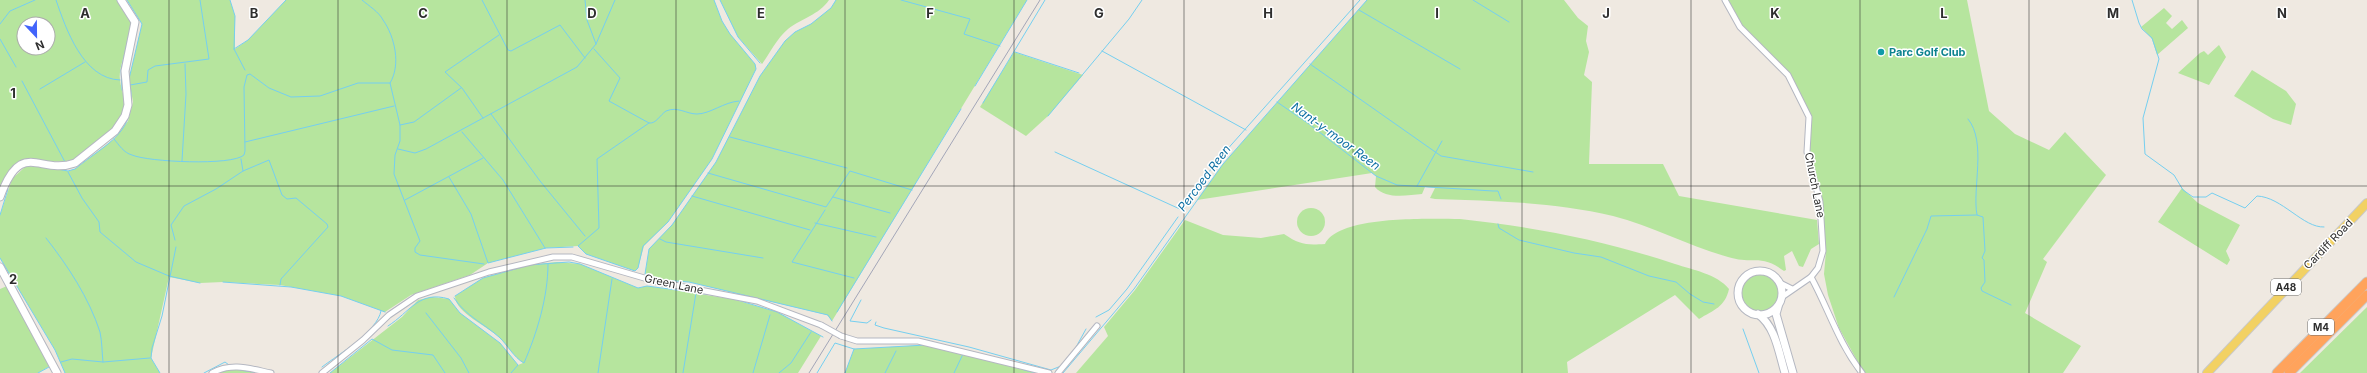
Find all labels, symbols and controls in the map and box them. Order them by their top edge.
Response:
text: A [80,5,90,21]
text: B [250,5,259,21]
text: C [418,5,428,21]
text: D [587,5,597,21]
text: E [757,5,765,21]
text: F [926,5,934,21]
text: G [1094,5,1104,21]
text: H [1263,5,1273,21]
text: I [1435,5,1439,21]
text: J [1602,5,1610,21]
text: K [1770,5,1780,21]
text: L [1940,5,1948,21]
text: M [2107,5,2119,21]
text: N [2277,5,2287,21]
north arrow [16,16,56,56]
text: N [33,37,46,53]
place label: Parc Golf Club [1889,45,1966,59]
marker: Parc Golf Club [1876,47,1886,57]
text: 1 [10,85,16,101]
water label: Nant-y-moor Reen [1289,99,1383,173]
water label: Percoed Reen [1174,142,1234,214]
street label: Church Lane [1802,151,1828,219]
street label: Cardiff Road [2300,216,2356,272]
text: 2 [9,271,17,287]
street label: Green Lane [643,271,705,297]
road number: A48 [2271,279,2301,295]
road number: M4 [2308,319,2334,335]

